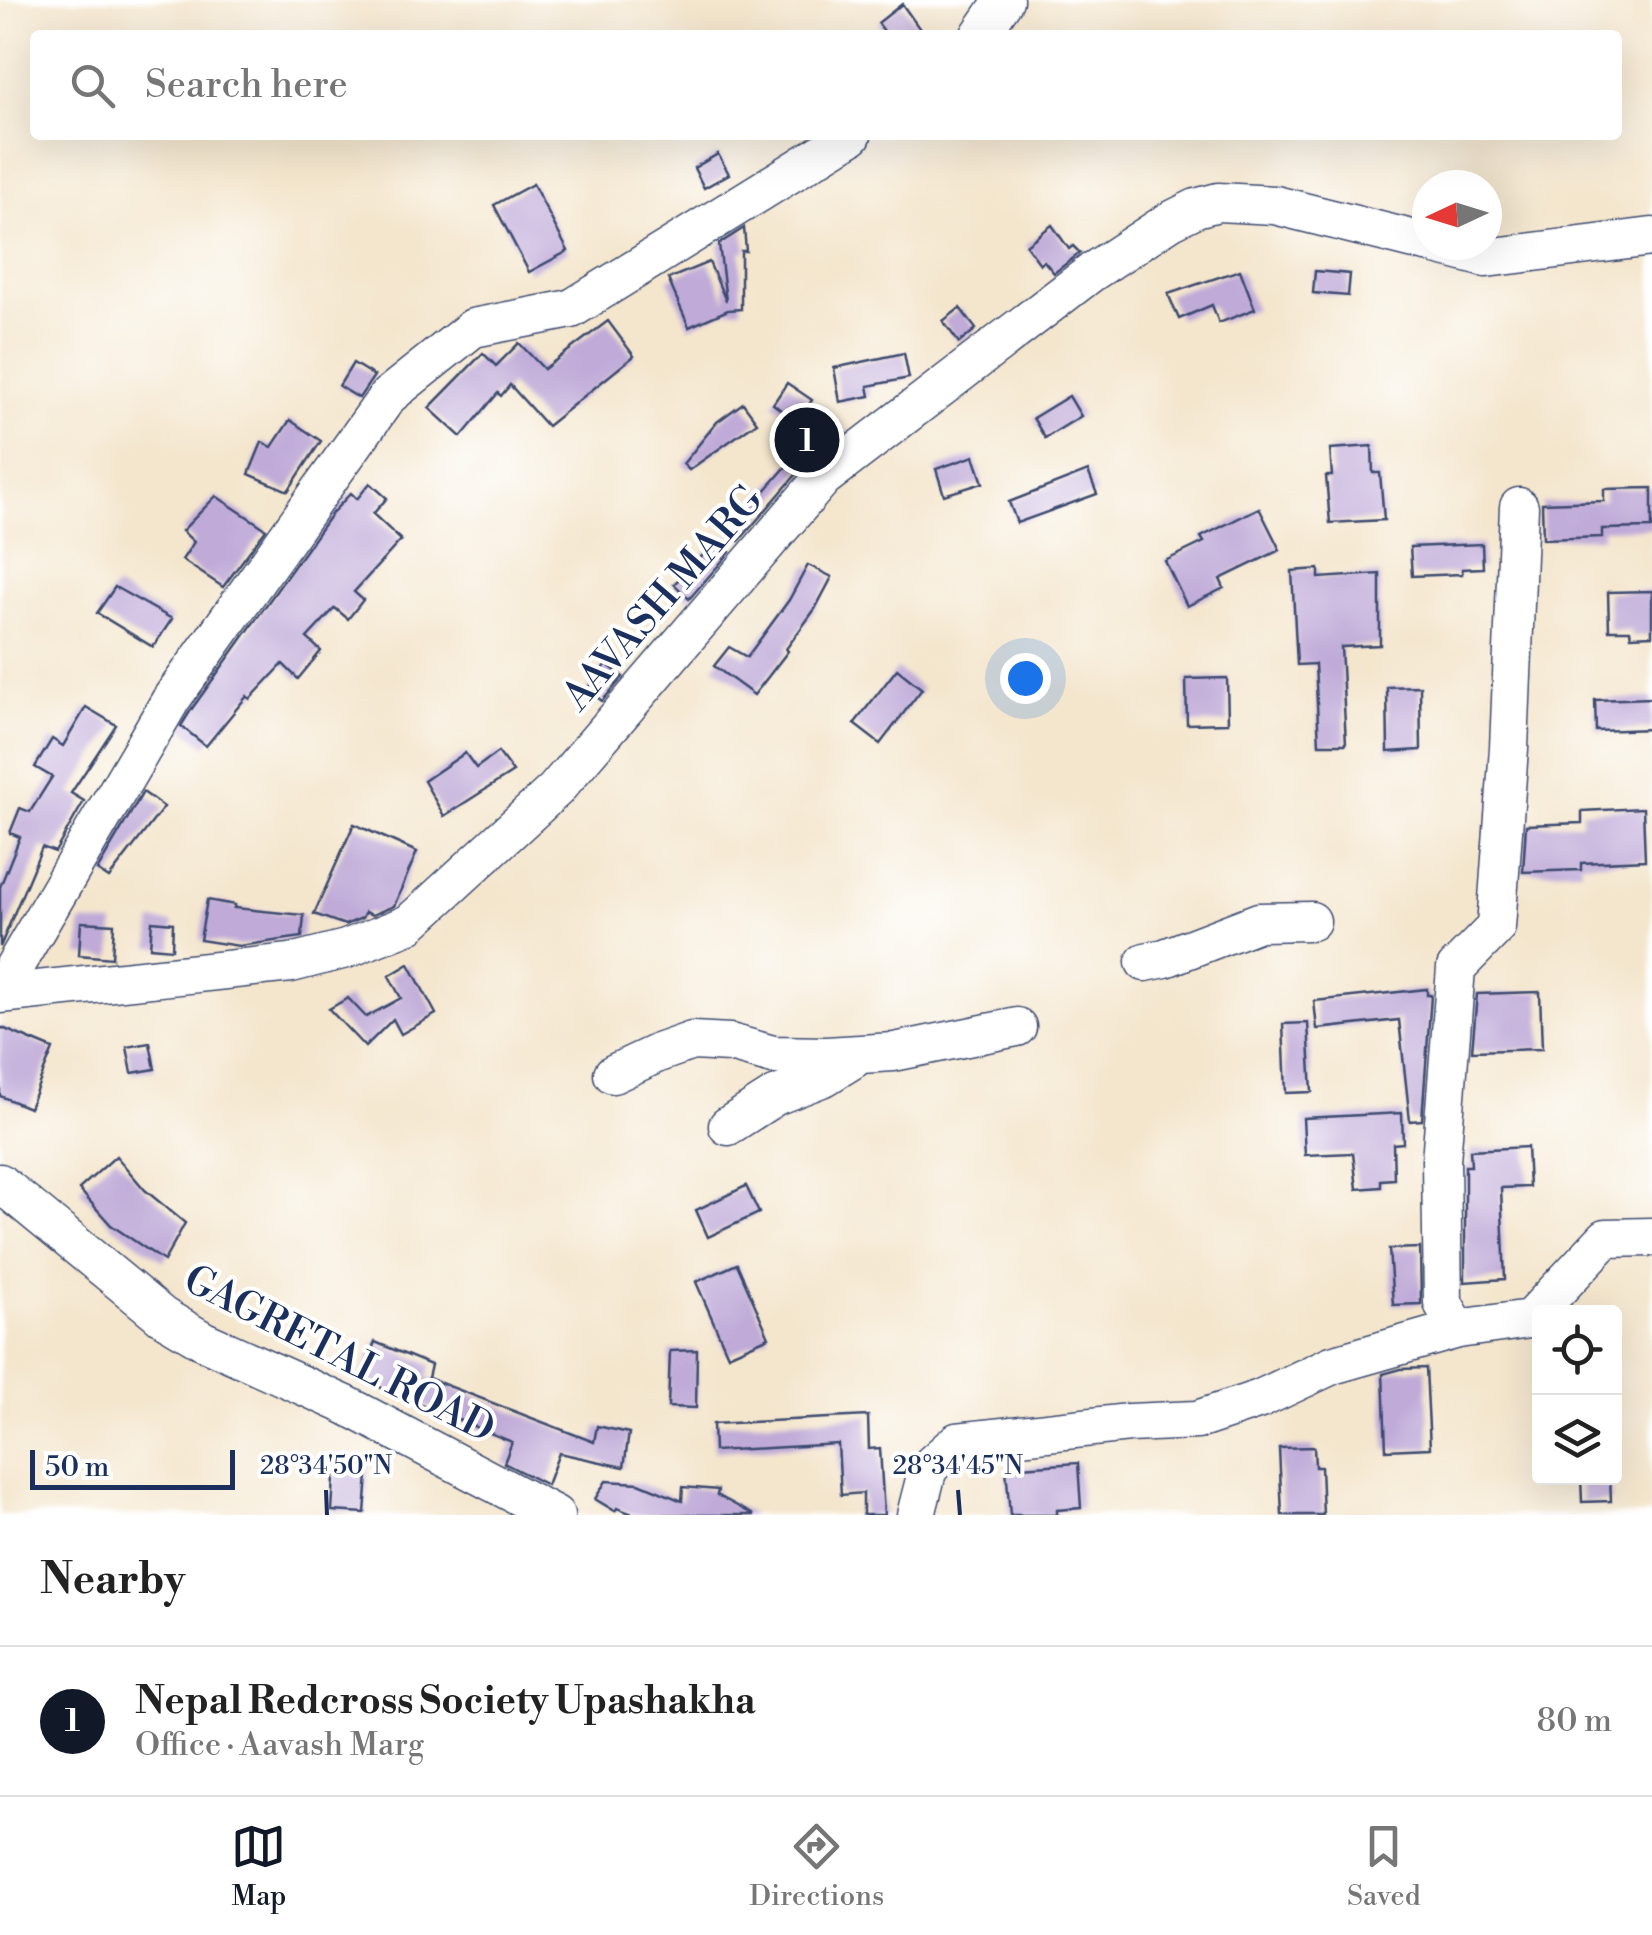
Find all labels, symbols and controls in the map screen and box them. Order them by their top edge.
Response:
search box [30,30,1622,140]
icon: search [65,58,120,113]
text: Search here [145,62,348,109]
north arrow [1412,170,1502,260]
pin: 1 [774,402,840,478]
street label: AAVASH MARG [552,476,775,722]
your location [1000,653,1051,704]
street label: GAGRETAL ROAD [175,1255,503,1455]
map controls [1532,1305,1622,1485]
button: locate [1532,1305,1622,1395]
button: layers [1532,1395,1622,1485]
scale bar [30,1445,235,1490]
text: 50 m [45,1450,109,1485]
text: 28°34'50"N [260,1451,392,1482]
text: 28°34'45"N [893,1451,1024,1482]
text: Nearby [40,1554,185,1607]
text: Nepal Redcross Society Upashakha [135,1678,756,1725]
text: 1 [65,1701,80,1741]
text: 80 m [1537,1701,1612,1741]
text: Office · Aavash Marg [135,1725,424,1765]
tab: Map [231,1819,286,1914]
tab: Directions [749,1819,884,1914]
tab: Saved [1347,1819,1421,1914]

